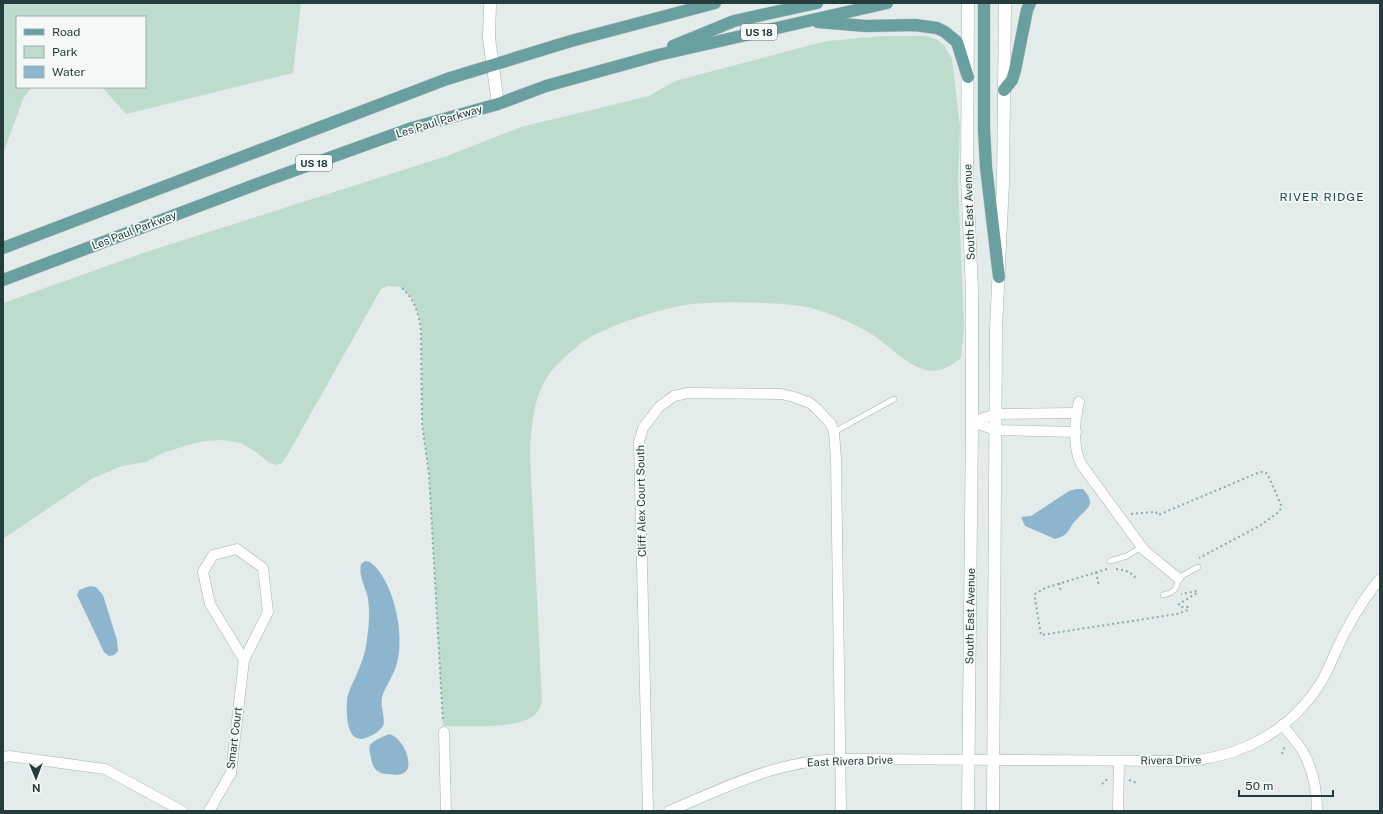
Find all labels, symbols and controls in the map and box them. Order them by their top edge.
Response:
legend [16,16,146,88]
road number: US 18 [741,24,777,40]
text: Road [52,25,80,39]
text: Park [52,45,78,59]
text: Water [52,65,86,79]
street label: Les Paul Parkway [394,102,484,140]
road number: US 18 [296,155,332,171]
street label: South East Avenue [961,164,977,260]
district label: RIVER RIDGE [1279,190,1365,204]
street label: Les Paul Parkway [90,208,178,252]
street label: Cliff Alex Court South [634,445,648,557]
street label: South East Avenue [963,568,977,664]
street label: Smart Court [224,706,244,770]
street label: Rivera Drive [1140,753,1202,767]
street label: East Rivera Drive [807,754,893,768]
north arrow [16,758,56,798]
scale bar [1239,772,1333,798]
text: 50 m [1245,779,1273,793]
text: N [32,782,41,794]

